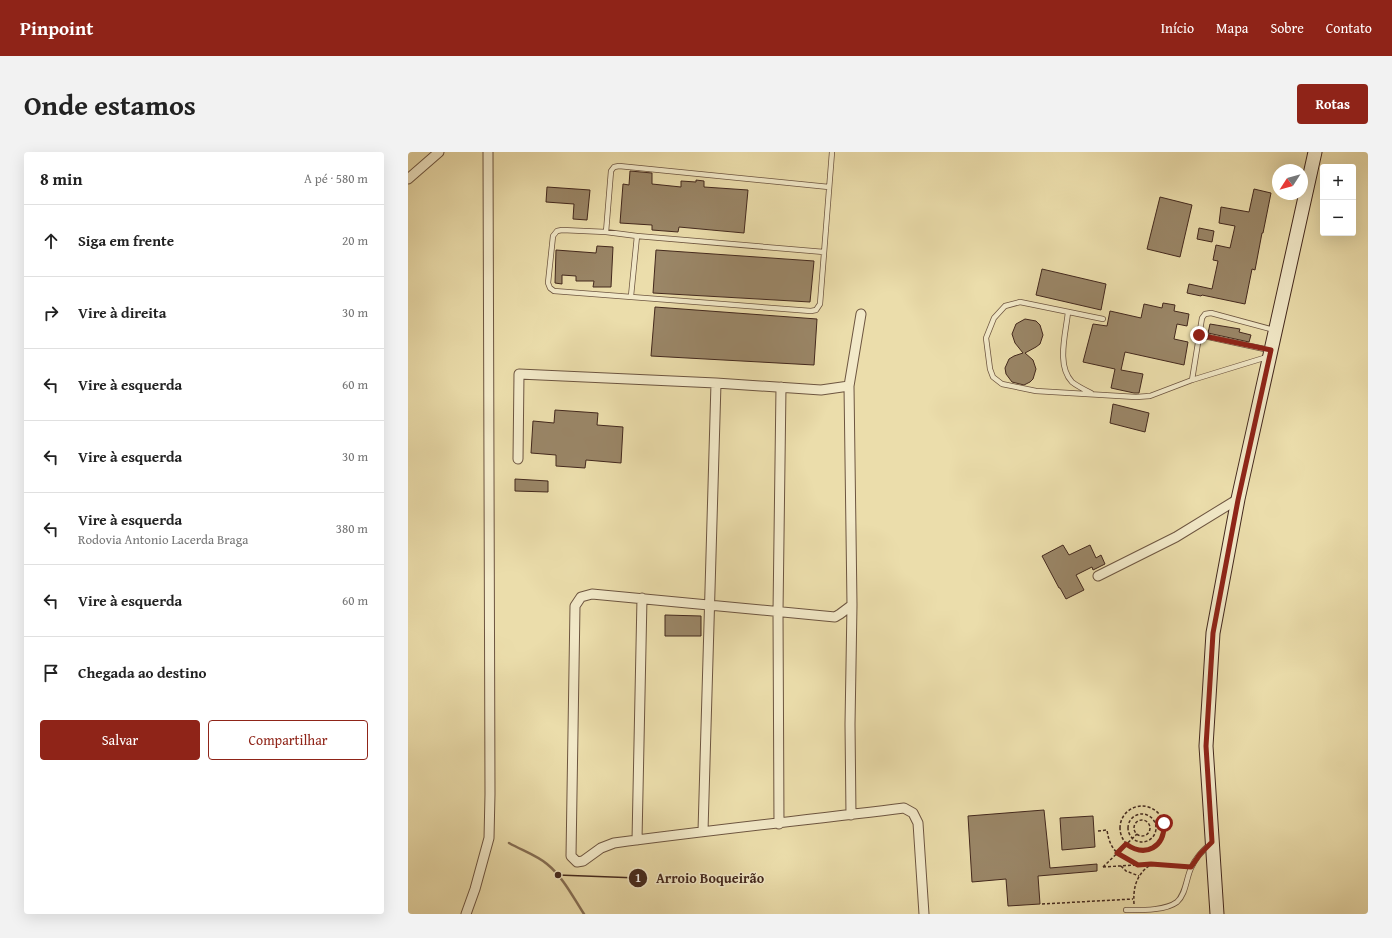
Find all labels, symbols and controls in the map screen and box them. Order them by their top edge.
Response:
text: Pinpoint [20,14,93,42]
text: Início [1161,18,1194,38]
text: Mapa [1216,18,1248,38]
text: Sobre [1270,18,1304,38]
text: Contato [1326,18,1372,38]
text: Onde estamos [24,84,196,125]
button: Rotas [1297,84,1368,124]
north arrow [1272,164,1308,200]
map controls [1320,164,1356,236]
button: + [1320,164,1356,200]
text: 8 min [40,166,82,191]
text: A pé · 580 m [304,169,368,188]
button: − [1320,200,1356,236]
icon: ahead [40,230,62,252]
text: Siga em frente [78,230,174,251]
text: 20 m [342,231,368,250]
icon: right [40,302,62,324]
text: Vire à direita [78,302,166,323]
text: 30 m [342,303,368,322]
route end [1190,326,1208,344]
icon: left [40,374,62,396]
text: Vire à esquerda [78,374,182,395]
text: 60 m [342,375,368,394]
icon: left [40,446,62,468]
text: Vire à esquerda [78,446,182,467]
text: 30 m [342,447,368,466]
text: Vire à esquerda [78,509,182,530]
icon: left [40,518,62,540]
text: 380 m [336,519,368,538]
text: Rodovia Antonio Lacerda Braga [78,530,248,549]
icon: left [40,590,62,612]
text: Vire à esquerda [78,590,182,611]
text: 60 m [342,591,368,610]
icon: arrive [40,662,62,684]
text: Chegada ao destino [78,662,206,683]
button: Salvar [40,720,200,760]
button: Compartilhar [208,720,368,760]
route start [1155,814,1173,832]
callout: Arroio Boqueirão [628,865,772,891]
text: Arroio Boqueirão [656,868,765,888]
text: 1 [635,869,641,886]

